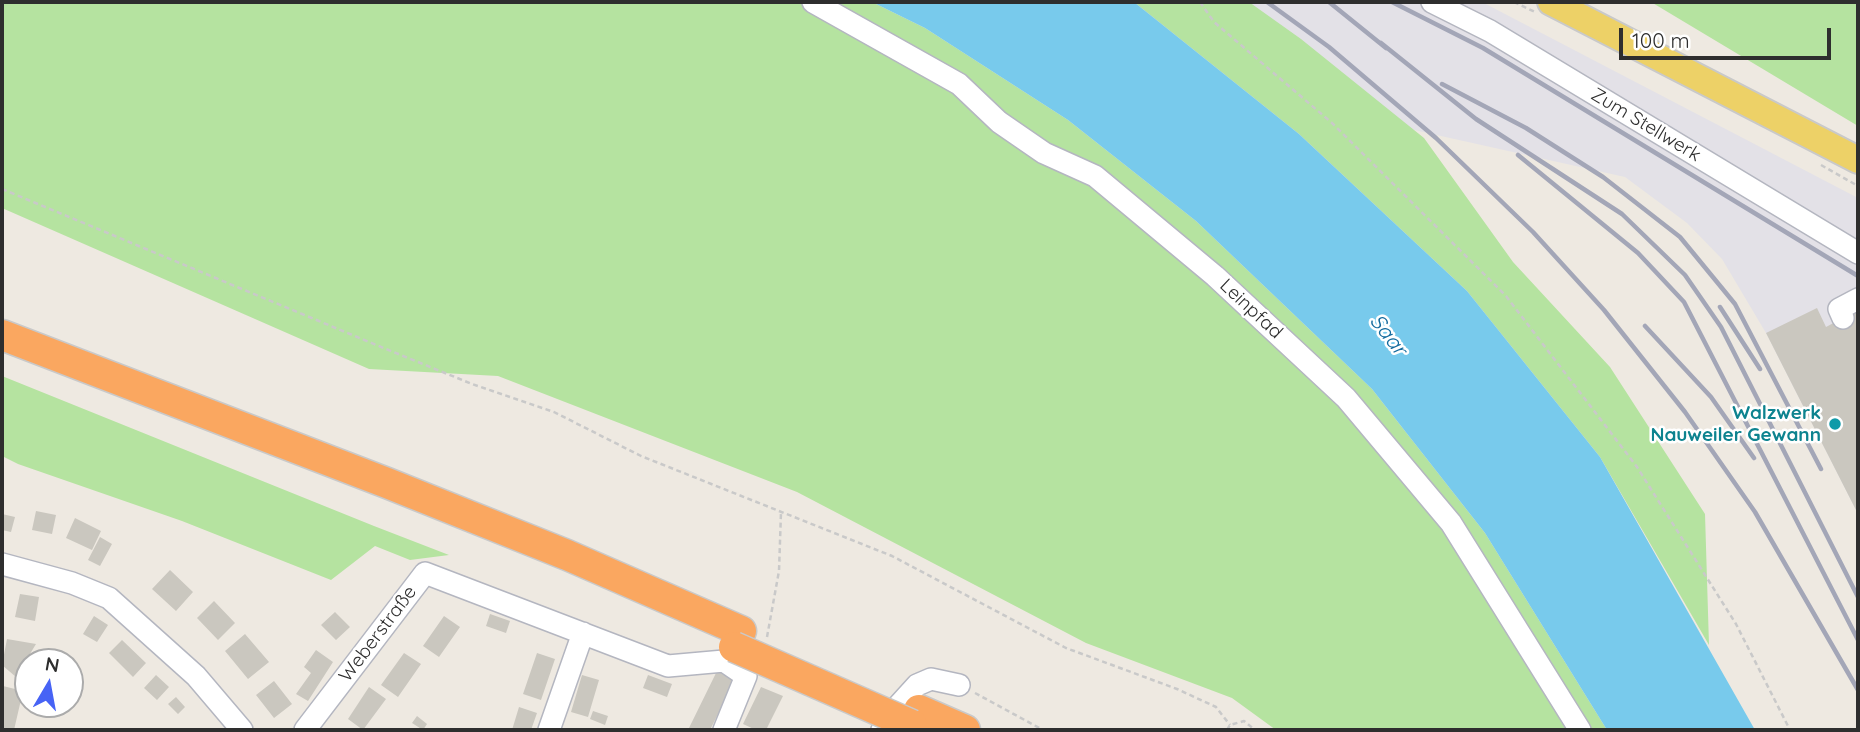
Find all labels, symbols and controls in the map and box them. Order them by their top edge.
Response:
scale bar [1622,14,1834,58]
text: 100 m [1632,27,1690,53]
street label: Zum Stellwerk [1587,83,1705,167]
street label: Leinpfad [1215,274,1287,344]
water label: Saar [1364,309,1412,361]
place label: Walzwerk Nauweiler Gewann [1650,402,1821,446]
marker: Walzwerk Nauweiler Gewann [1827,416,1843,432]
street label: Weberstraße [334,581,422,687]
north arrow [14,648,84,718]
text: N [43,651,61,677]

